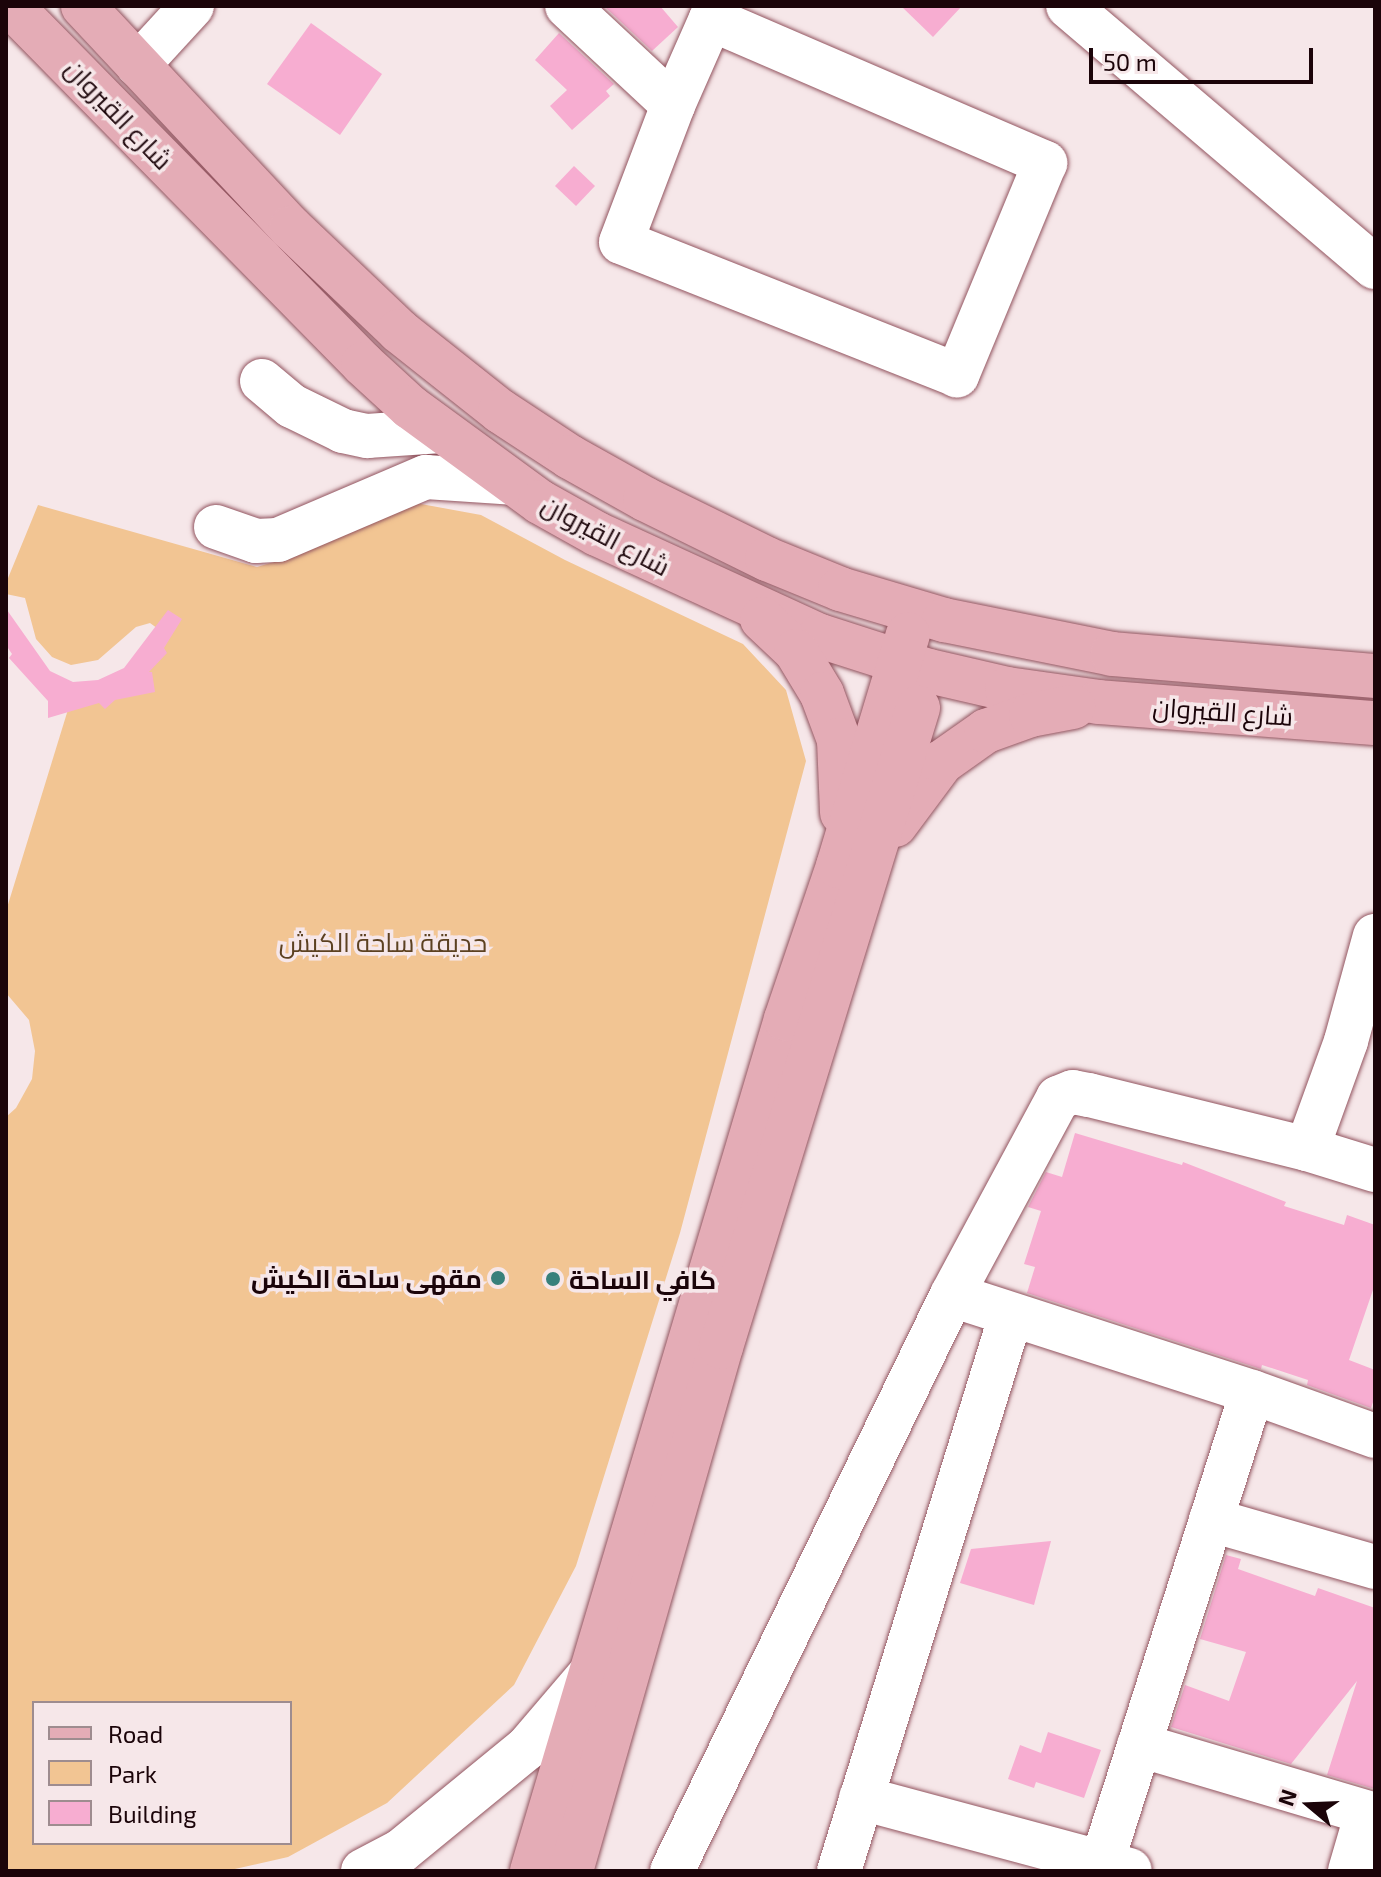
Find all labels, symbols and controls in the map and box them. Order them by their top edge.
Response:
scale bar [1093,32,1317,82]
text: 50 m [1103,47,1157,76]
street label: شارع القيروان [59,53,179,175]
street label: شارع القيروان [536,488,676,582]
street label: شارع القيروان [1152,691,1294,731]
park label: حديقة ساحة الكيش [279,926,487,958]
place label: مقهى ساحة الكيش [251,1262,482,1294]
place label: كافي الساحة [569,1263,716,1295]
marker: مقهى ساحة الكيش [489,1269,507,1287]
marker: كافي الساحة [544,1270,562,1288]
legend [32,1701,292,1845]
text: Road [108,1719,163,1748]
text: Park [108,1759,157,1788]
north arrow [1269,1765,1349,1845]
text: N [1271,1785,1301,1809]
text: Building [108,1799,197,1828]

